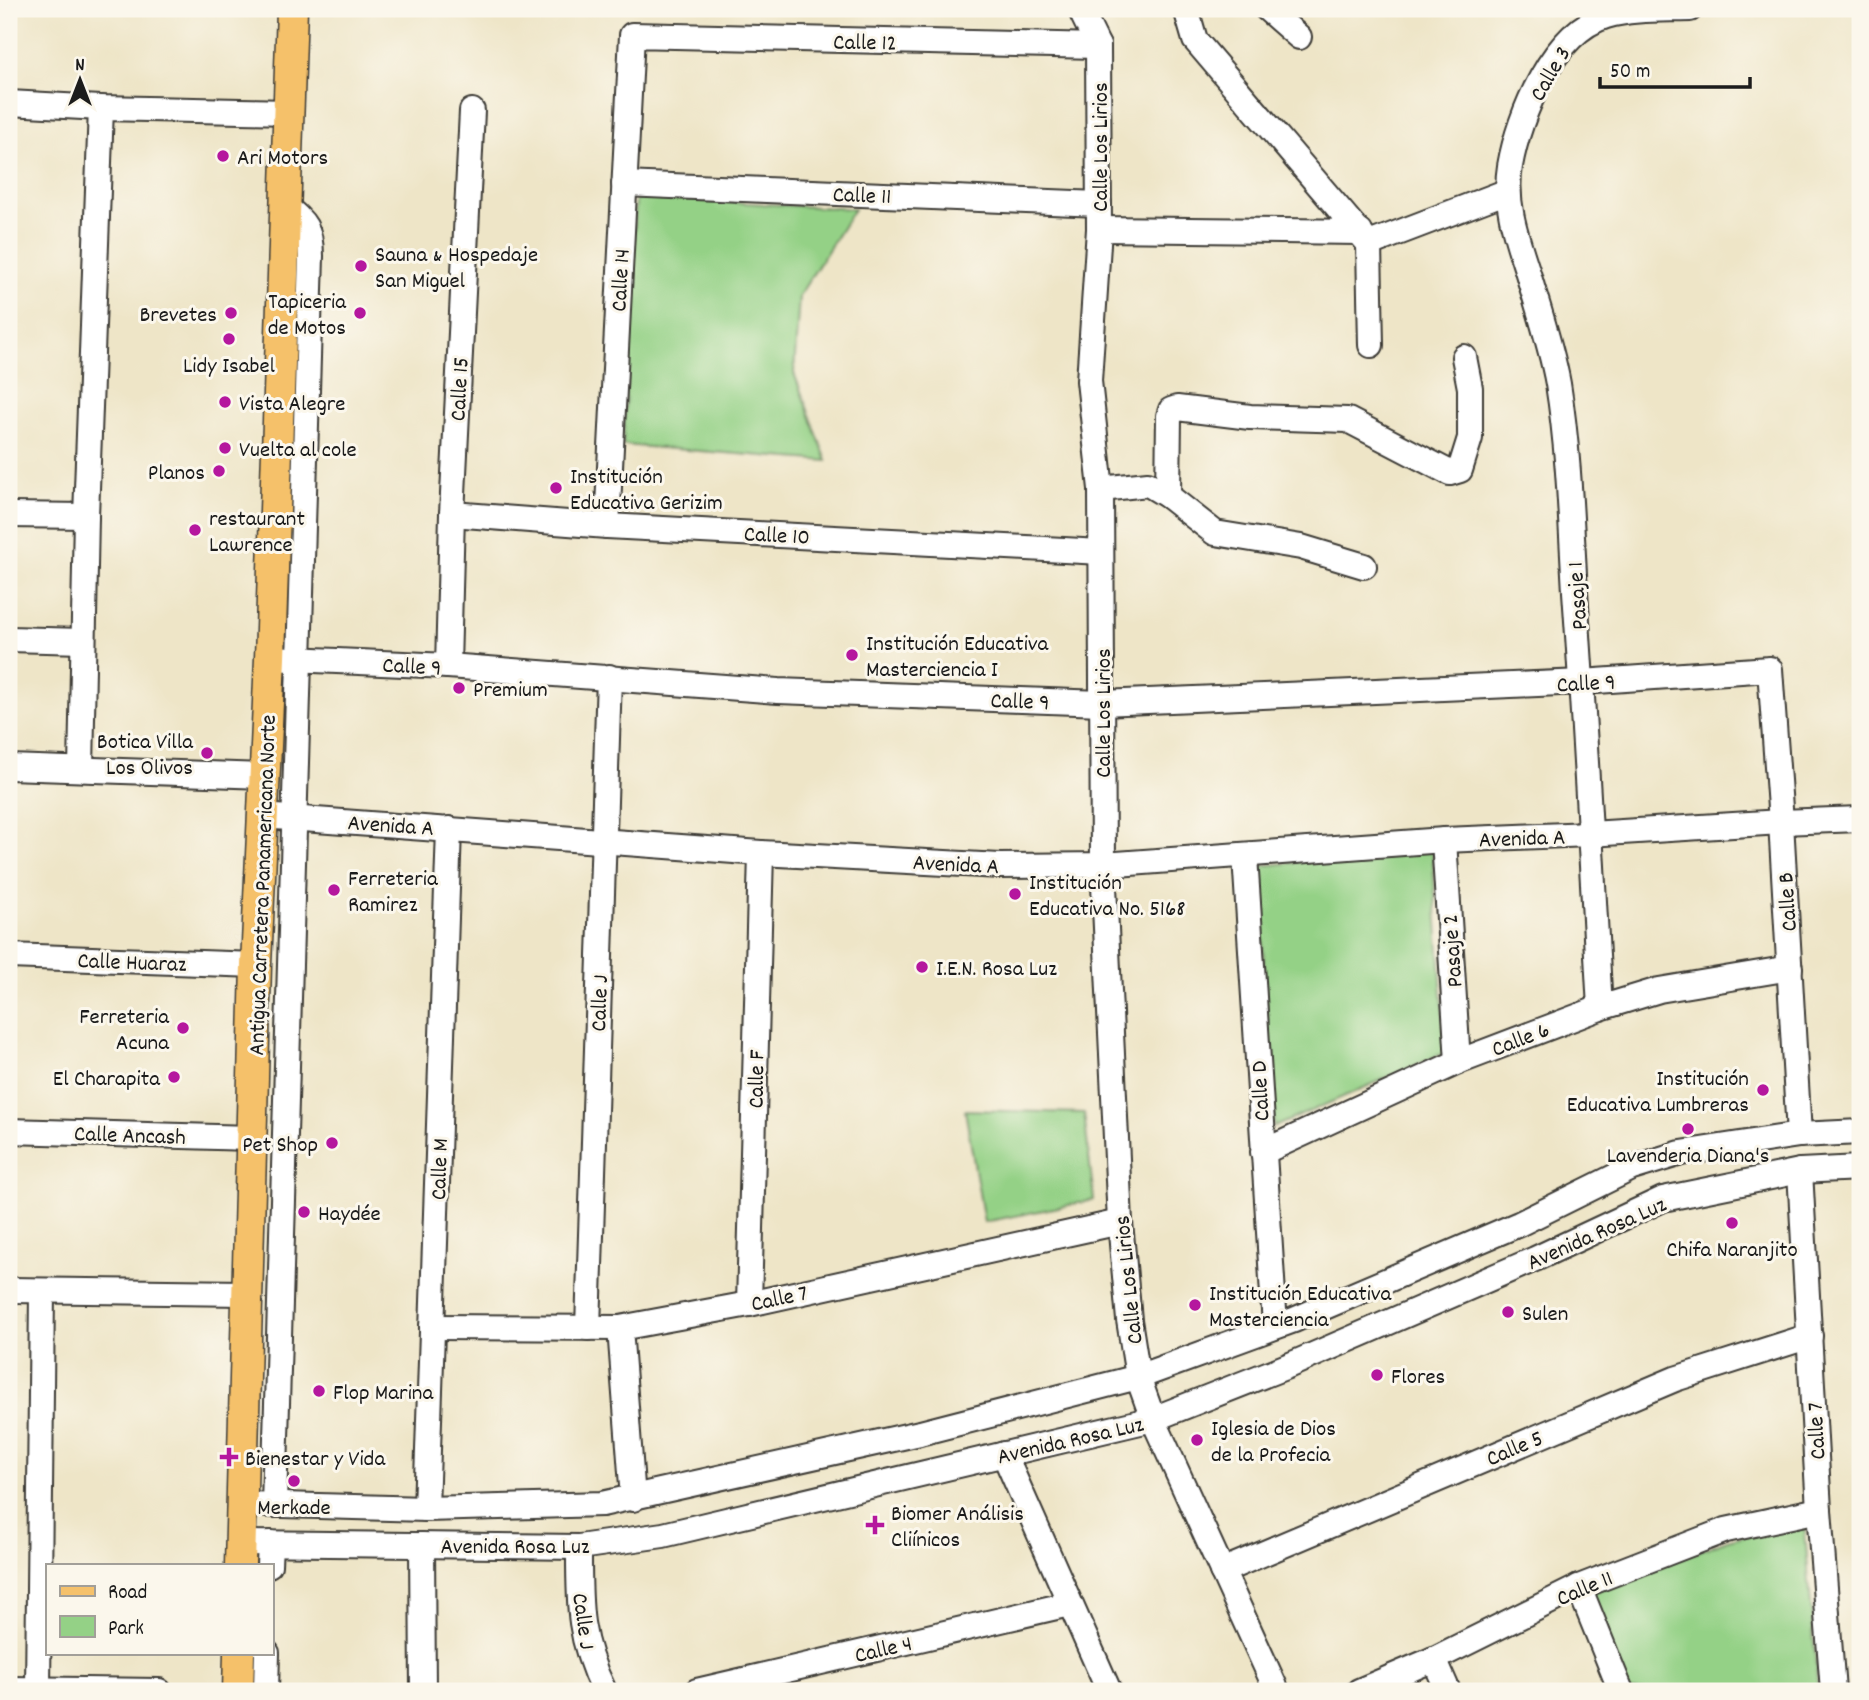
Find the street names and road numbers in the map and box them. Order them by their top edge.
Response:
street label: Calle 12 [833,27,897,62]
street label: Calle 3 [1523,41,1581,108]
street label: Calle Los Lirios [1086,82,1119,212]
street label: Calle 11 [832,180,892,215]
street label: Calle 14 [604,248,641,313]
street label: Calle 15 [443,356,480,422]
street label: Calle 10 [743,519,811,556]
street label: Pasaje 1 [1561,561,1598,631]
street label: Calle Los Lirios [1089,648,1122,778]
street label: Calle 9 [381,650,442,687]
street label: Calle 9 [1556,667,1617,704]
street label: Calle 9 [990,686,1050,721]
street label: Antigua Carretera Panamericana Norte [242,714,287,1056]
street label: Avenida A [346,808,435,847]
street label: Avenida A [1478,822,1566,858]
street label: Avenida A [912,848,1000,885]
street label: Calle B [1771,871,1808,933]
street label: Pasaje 2 [1435,913,1474,988]
street label: Calle Huaraz [77,946,187,983]
street label: Calle J [584,974,619,1032]
street label: Calle 6 [1487,1015,1555,1067]
street label: Calle F [741,1049,776,1109]
street label: Calle D [1244,1060,1281,1122]
street label: Calle Ancash [73,1119,186,1156]
street label: Calle M [424,1138,459,1201]
street label: Avenida Rosa Luz [1523,1190,1673,1281]
street label: Calle Los Lirios [1107,1214,1154,1346]
street label: Calle 7 [748,1278,811,1323]
street label: Calle 7 [1801,1401,1836,1460]
street label: Avenida Rosa Luz [994,1409,1147,1475]
street label: Calle 5 [1482,1423,1549,1477]
street label: Avenida Rosa Luz [440,1532,590,1565]
street label: Calle 11 [1552,1564,1619,1617]
street label: Calle J [561,1591,602,1652]
street label: Calle 4 [852,1629,916,1674]

